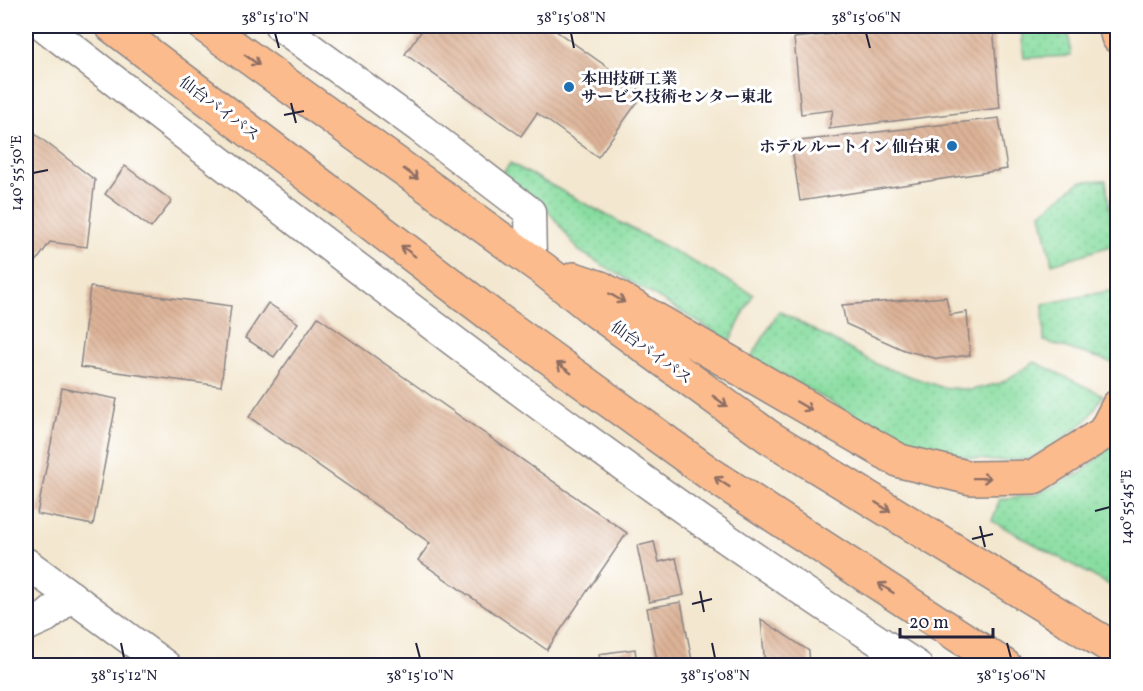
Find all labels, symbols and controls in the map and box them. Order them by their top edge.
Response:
text: 38°15'10"N [241,8,309,29]
text: 38°15'08"N [536,8,606,29]
text: 38°15'06"N [831,8,901,29]
one-way arrow [244,54,260,66]
place label: 本田技研工業 サービス技術センター東北 [581,69,772,109]
street label: 仙台バイパス [174,72,264,147]
marker: 本田技研工業 サービス技術センター東北 [562,80,576,94]
text: 140°55'50"E [7,135,28,211]
place label: ホテル ルートイン 仙台東 [759,137,940,159]
marker: ホテル ルートイン 仙台東 [945,139,959,153]
one-way arrow [402,168,418,180]
one-way arrow [400,245,416,258]
one-way arrow [608,292,625,304]
street label: 仙台バイパス [606,317,696,391]
one-way arrow [557,362,573,374]
one-way arrow [711,395,727,408]
one-way arrow [795,400,812,412]
text: 140°55'45"E [1117,470,1138,544]
one-way arrow [972,472,992,484]
one-way arrow [714,476,731,488]
one-way arrow [874,502,891,514]
one-way arrow [878,582,895,594]
scale bar [900,601,993,639]
text: 20 m [909,611,949,636]
text: 38°15'12"N [91,666,157,687]
text: 38°15'10"N [386,666,454,687]
text: 38°15'08"N [680,666,750,687]
text: 38°15'06"N [976,666,1046,687]

